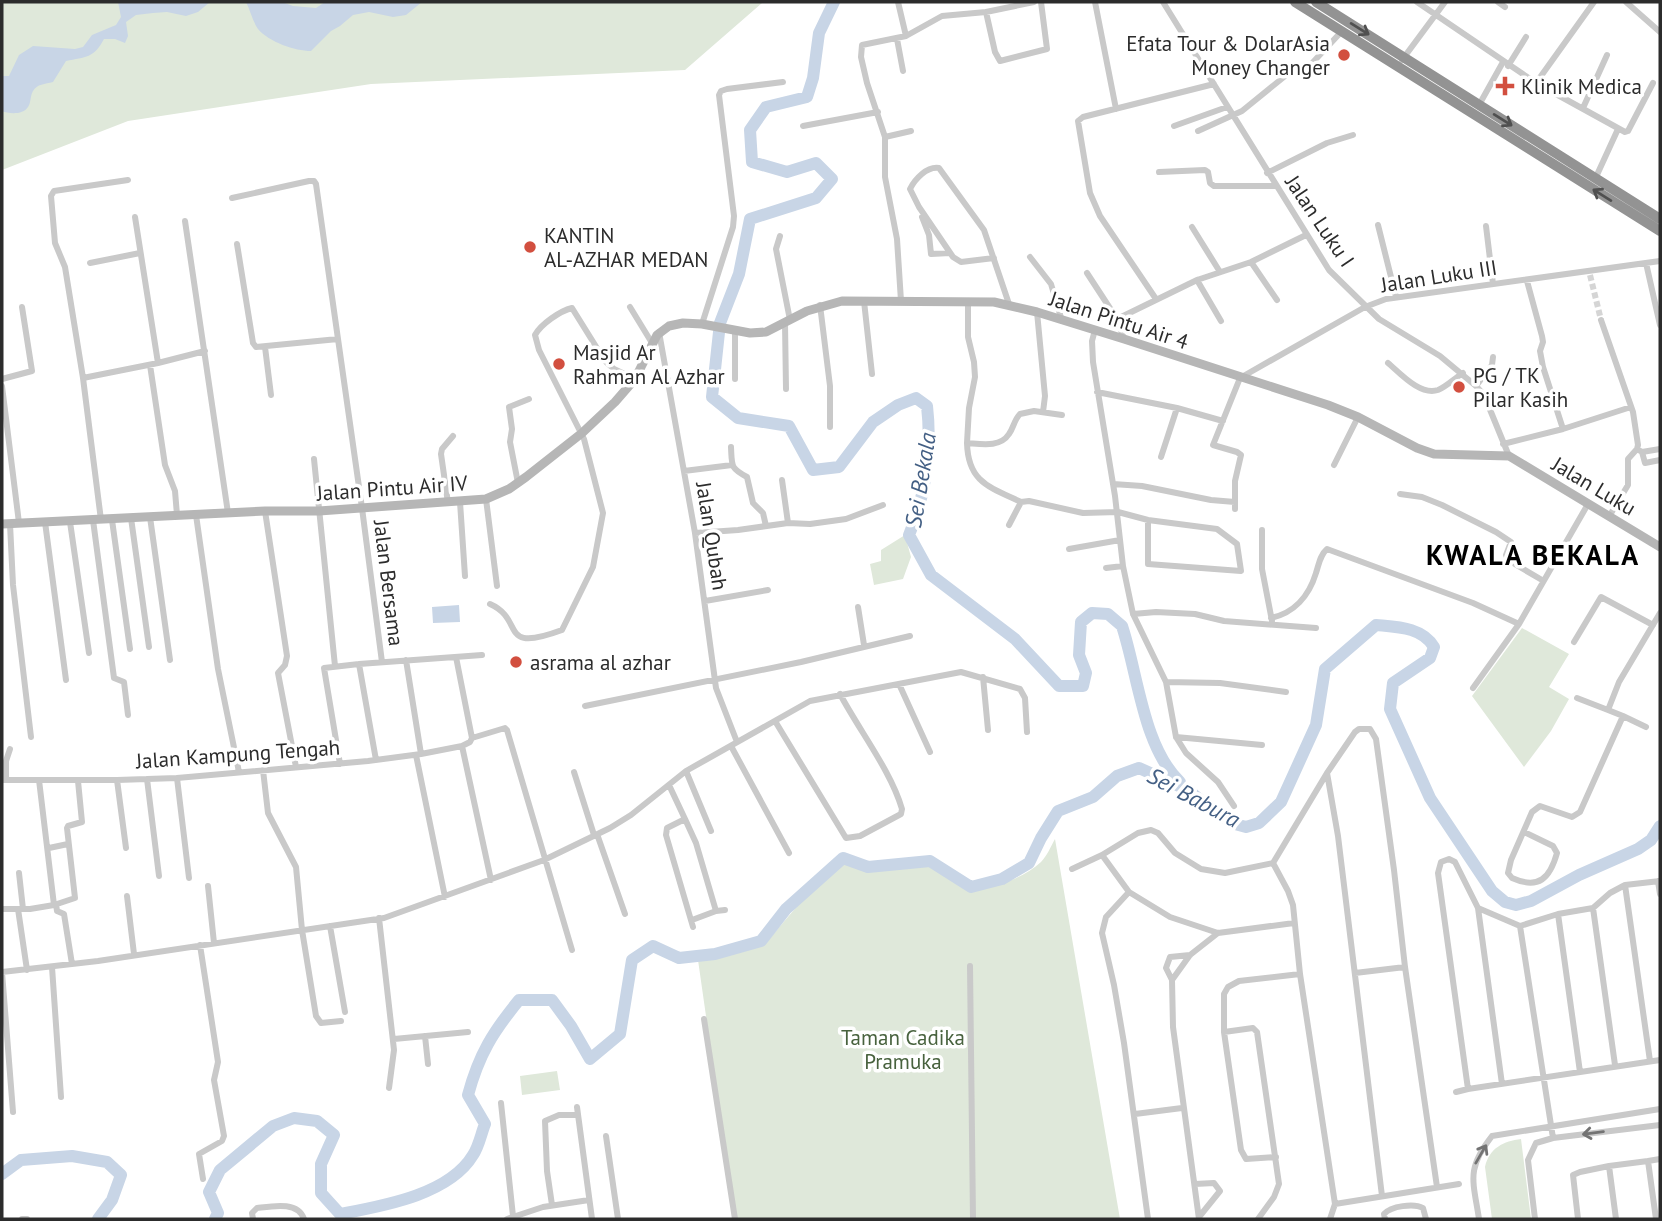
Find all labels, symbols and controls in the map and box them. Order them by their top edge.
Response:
one-way arrow [1350,22,1369,37]
place label: Efata Tour & DolarAsia Money Changer [1126,30,1330,81]
marker: Efata Tour & DolarAsia Money Changer [1336,47,1352,63]
place label: Klinik Medica [1521,73,1642,100]
marker: Klinik Medica [1495,76,1515,96]
one-way arrow [1493,113,1513,127]
street label: Jalan Luku I [1279,169,1361,272]
one-way arrow [1593,188,1613,202]
place label: KANTIN AL-AZHAR MEDAN [544,222,709,273]
marker: KANTIN AL-AZHAR MEDAN [522,239,538,255]
street label: Jalan Luku III [1378,253,1499,299]
street label: Jalan Pintu Air 4 [1045,285,1192,355]
place label: Masjid Ar Rahman Al Azhar [573,339,725,390]
marker: Masjid Ar Rahman Al Azhar [551,356,567,372]
place label: PG / TK Pilar Kasih [1473,362,1568,413]
marker: PG / TK Pilar Kasih [1451,379,1467,395]
water label: Sei Bekala [898,430,942,530]
street label: Jalan Luku [1546,450,1641,522]
street label: Jalan Pintu Air IV [315,469,468,507]
street label: Jalan Qubah [690,479,734,592]
street label: Jalan Bersama [368,517,410,648]
district label: KWALA BEKALA [1426,536,1640,573]
place label: asrama al azhar [530,649,671,676]
marker: asrama al azhar [508,654,524,670]
street label: Jalan Kampung Tengah [134,733,341,775]
water label: Sei Babura [1143,761,1245,833]
park label: Taman Cadika Pramuka [841,1024,965,1075]
one-way arrow [1582,1127,1604,1140]
one-way arrow [1474,1144,1488,1164]

